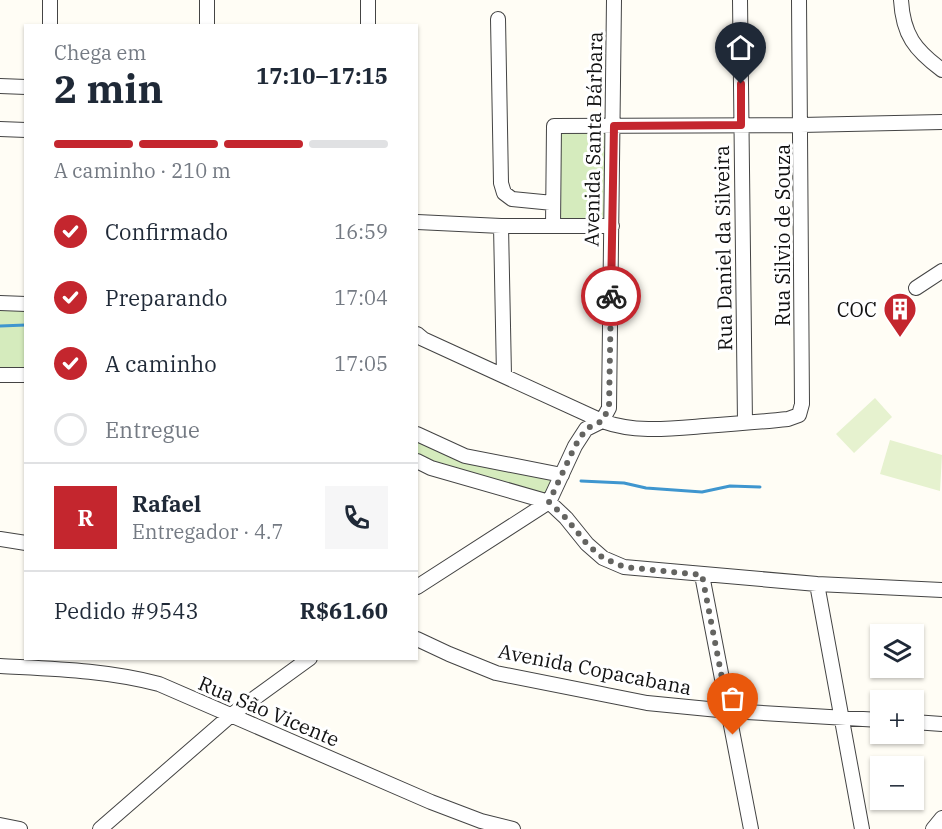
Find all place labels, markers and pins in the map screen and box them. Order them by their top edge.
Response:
pin [715,22,766,84]
building icon: COC [882,291,918,338]
place label: COC [837,296,877,323]
pin [707,673,758,735]

